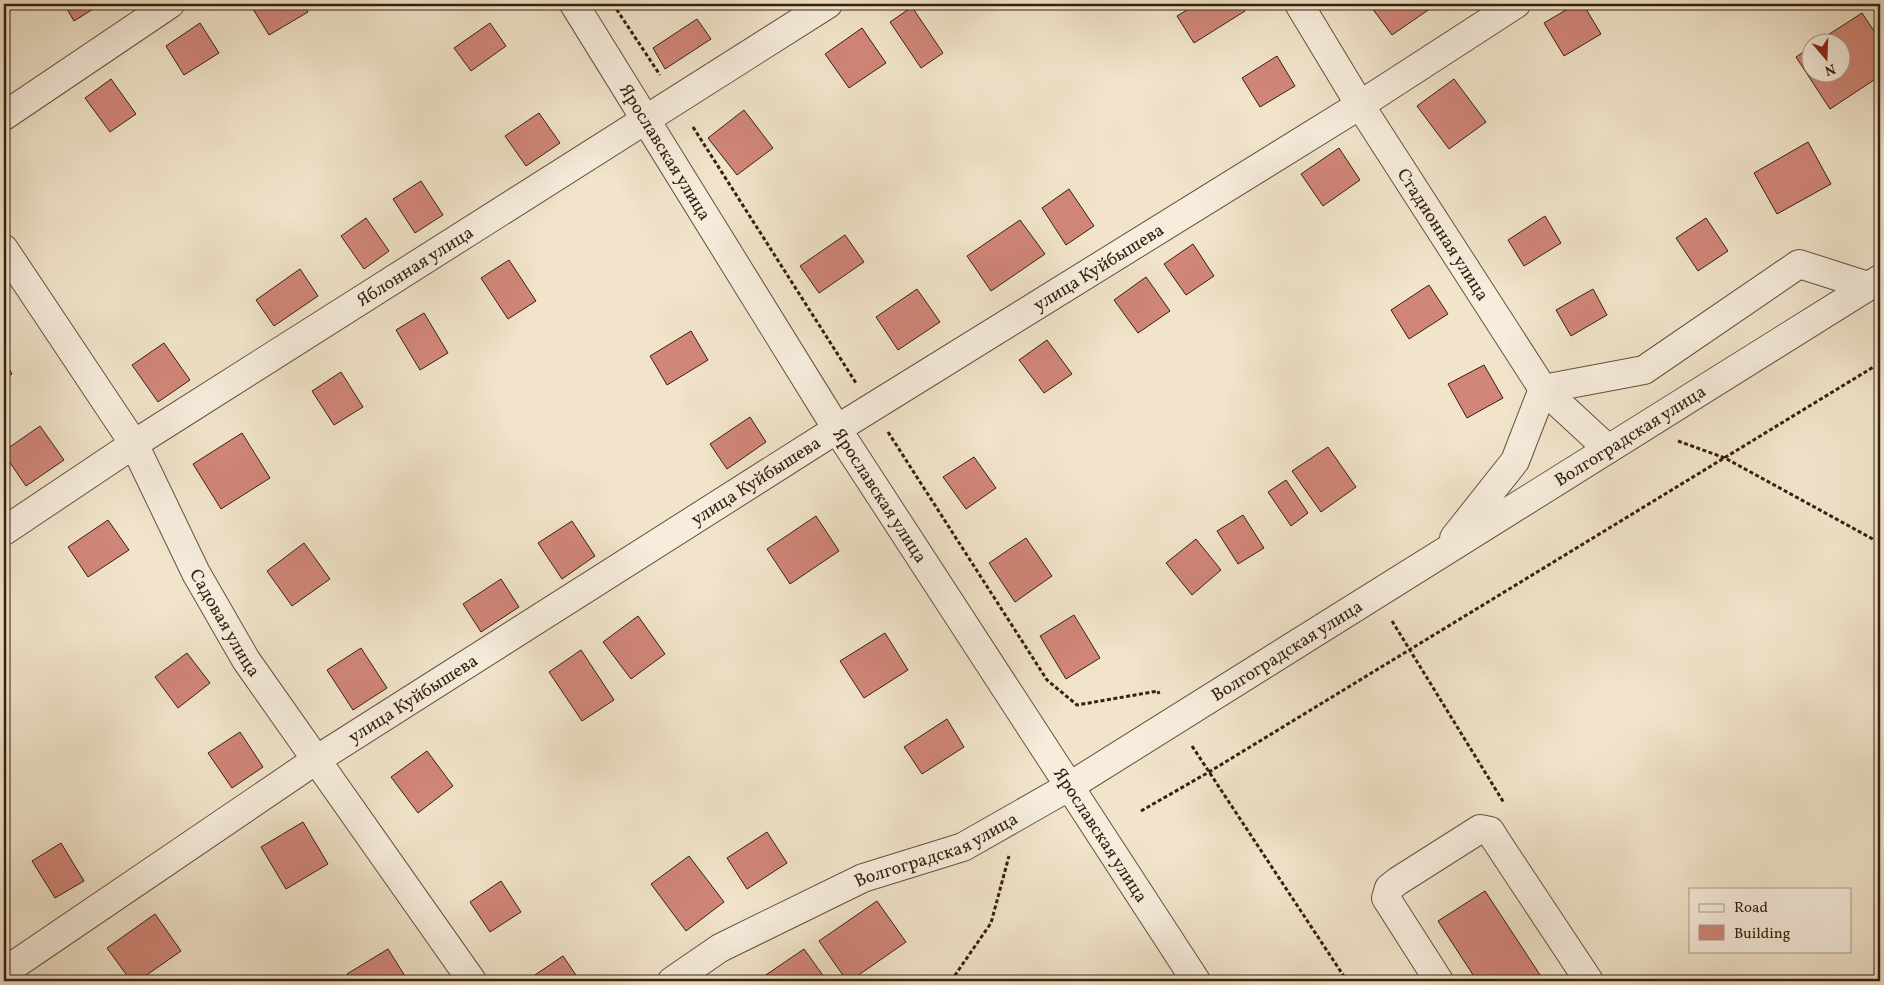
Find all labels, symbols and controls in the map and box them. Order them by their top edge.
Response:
north arrow [1802,32,1852,82]
text: N [1822,58,1838,80]
street label: Ярославская улица [612,80,716,226]
street label: Стадионная улица [1390,164,1494,307]
street label: улица Куйбышева [1029,218,1169,318]
street label: Яблонная улица [352,221,479,314]
street label: Волгоградская улица [1550,380,1711,494]
street label: Ярославская улица [826,424,932,569]
street label: улица Куйбышева [687,431,826,533]
street label: Садовая улица [182,565,265,683]
street label: Волгоградская улица [1207,595,1368,709]
street label: улица Куйбышева [344,649,483,750]
street label: Ярославская улица [1047,763,1153,908]
street label: Волгоградская улица [850,807,1023,894]
legend [1689,888,1852,952]
text: Road [1734,898,1768,919]
text: Building [1734,924,1791,945]

